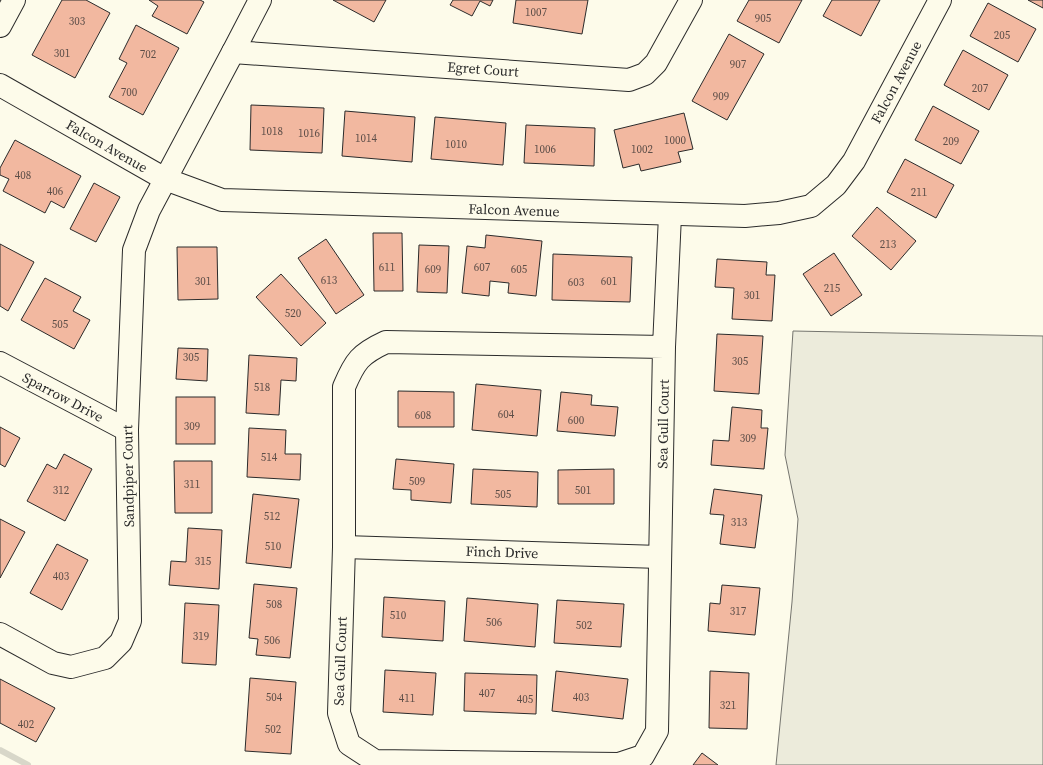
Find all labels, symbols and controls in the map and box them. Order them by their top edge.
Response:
house number: 1007 [525,5,547,20]
house number: 905 [755,11,772,26]
house number: 303 [69,14,86,29]
house number: 205 [994,28,1011,43]
street label: Falcon Avenue [866,37,926,127]
house number: 301 [54,46,70,61]
house number: 702 [140,47,157,62]
street label: Egret Court [447,57,520,82]
house number: 907 [730,57,747,72]
house number: 207 [972,81,989,96]
house number: 700 [121,85,138,100]
house number: 909 [713,89,729,104]
street label: Falcon Avenue [63,115,151,177]
house number: 1018 [261,124,283,139]
house number: 1016 [298,126,320,141]
house number: 1014 [355,131,377,146]
house number: 1000 [664,133,686,148]
house number: 209 [943,134,959,149]
house number: 1010 [445,137,467,152]
house number: 1006 [534,142,556,157]
house number: 1002 [631,142,653,157]
house number: 408 [15,168,31,183]
house number: 406 [47,184,64,199]
house number: 211 [911,185,927,200]
street label: Falcon Avenue [468,198,560,222]
house number: 213 [880,237,897,252]
house number: 611 [379,260,395,275]
house number: 607 [474,260,491,275]
house number: 609 [425,262,441,277]
house number: 605 [511,262,528,277]
house number: 613 [321,273,338,288]
house number: 301 [195,274,211,289]
house number: 601 [601,274,617,289]
house number: 603 [568,275,585,290]
house number: 215 [824,281,841,296]
house number: 301 [744,288,760,303]
house number: 520 [285,306,302,321]
house number: 505 [52,317,69,332]
house number: 305 [183,350,200,365]
house number: 305 [732,354,749,369]
street label: Sparrow Drive [19,367,107,427]
street label: Sea Gull Court [652,379,674,469]
house number: 518 [254,380,270,395]
house number: 604 [498,407,515,422]
house number: 608 [415,408,431,423]
house number: 600 [568,413,585,428]
house number: 309 [184,419,200,434]
street label: Sandpiper Court [117,424,139,527]
house number: 309 [740,431,756,446]
house number: 514 [261,450,278,465]
house number: 509 [409,474,425,489]
house number: 311 [184,477,200,492]
house number: 312 [53,483,70,498]
house number: 501 [575,483,591,498]
house number: 505 [495,487,512,502]
house number: 512 [264,509,281,524]
house number: 313 [731,515,748,530]
house number: 510 [265,539,282,554]
street label: Finch Drive [465,541,539,563]
house number: 315 [195,554,212,569]
house number: 403 [53,569,70,584]
house number: 508 [266,597,282,612]
house number: 317 [730,604,747,619]
house number: 510 [390,608,407,623]
house number: 506 [486,615,503,630]
street label: Sea Gull Court [328,616,352,706]
house number: 502 [576,618,593,633]
house number: 319 [193,629,209,644]
house number: 506 [264,633,281,648]
house number: 407 [479,686,496,701]
house number: 504 [266,690,283,705]
house number: 403 [573,690,590,705]
house number: 411 [399,691,415,706]
house number: 405 [517,692,534,707]
house number: 321 [720,698,736,713]
house number: 402 [18,717,35,732]
house number: 502 [265,722,282,737]

